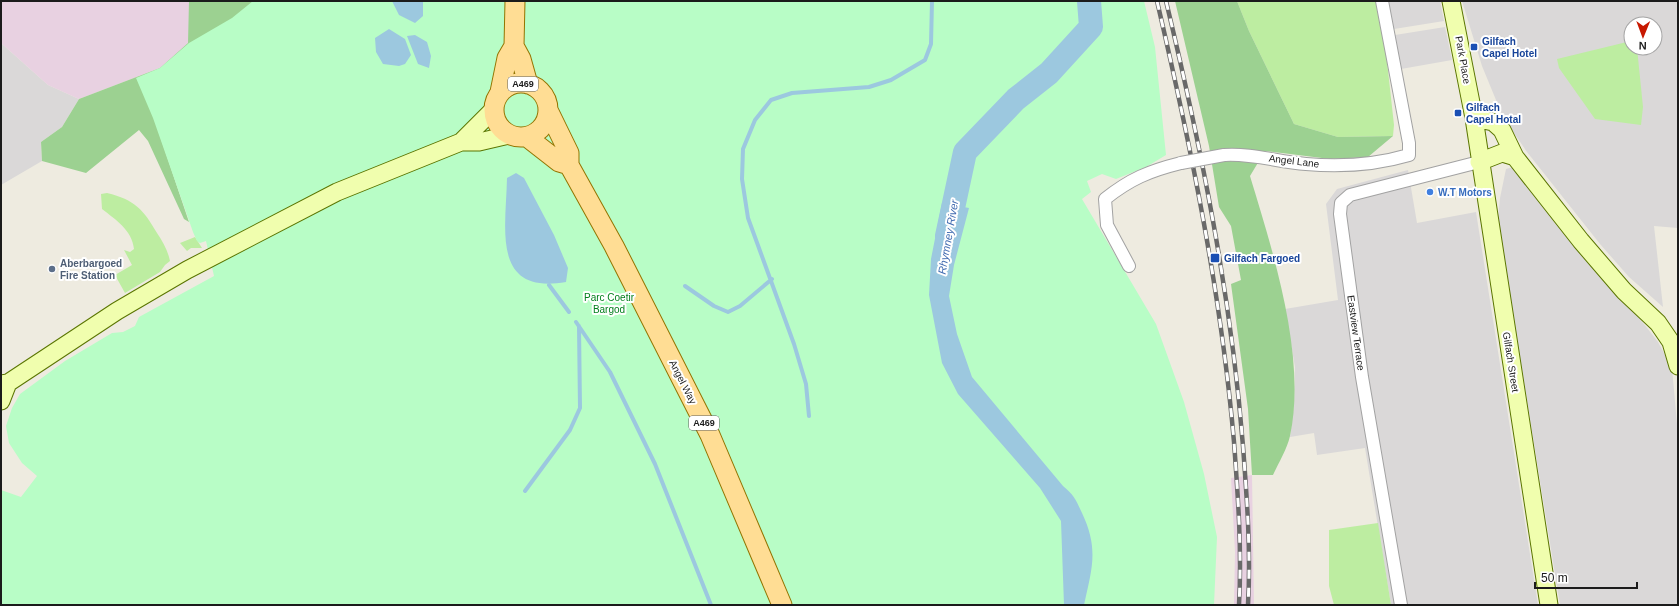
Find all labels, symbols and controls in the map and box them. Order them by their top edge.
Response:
north arrow [1623,16,1663,56]
street label: Park Place [1453,35,1473,85]
place label: Gilfach Capel Hotel [1482,36,1537,59]
text: N [1639,40,1647,52]
marker: Gilfach Capel Hotel [1469,42,1479,52]
road number: A469 [508,77,538,91]
place label: Gilfach Capel Hotal [1466,102,1521,125]
marker: Gilfach Capel Hotal [1453,108,1463,118]
street label: Angel Lane [1268,152,1320,170]
marker: W.T Motors [1425,187,1435,197]
place label: W.T Motors [1438,187,1492,198]
water label: Rhymney River [936,198,961,275]
marker: Gilfach Fargoed [1209,252,1221,264]
place label: Gilfach Fargoed [1224,253,1300,264]
place label: Aberbargoed Fire Station [60,258,122,281]
marker: Aberbargoed Fire Station [47,264,57,274]
park label: Parc Coetir Bargod [584,292,635,315]
street label: Eastview Terrace [1345,295,1367,372]
street label: Gilfach Street [1501,331,1521,393]
street label: Angel Way [667,358,699,406]
road number: A469 [689,416,719,430]
scale bar [1535,564,1637,590]
text: 50 m [1541,571,1568,585]

